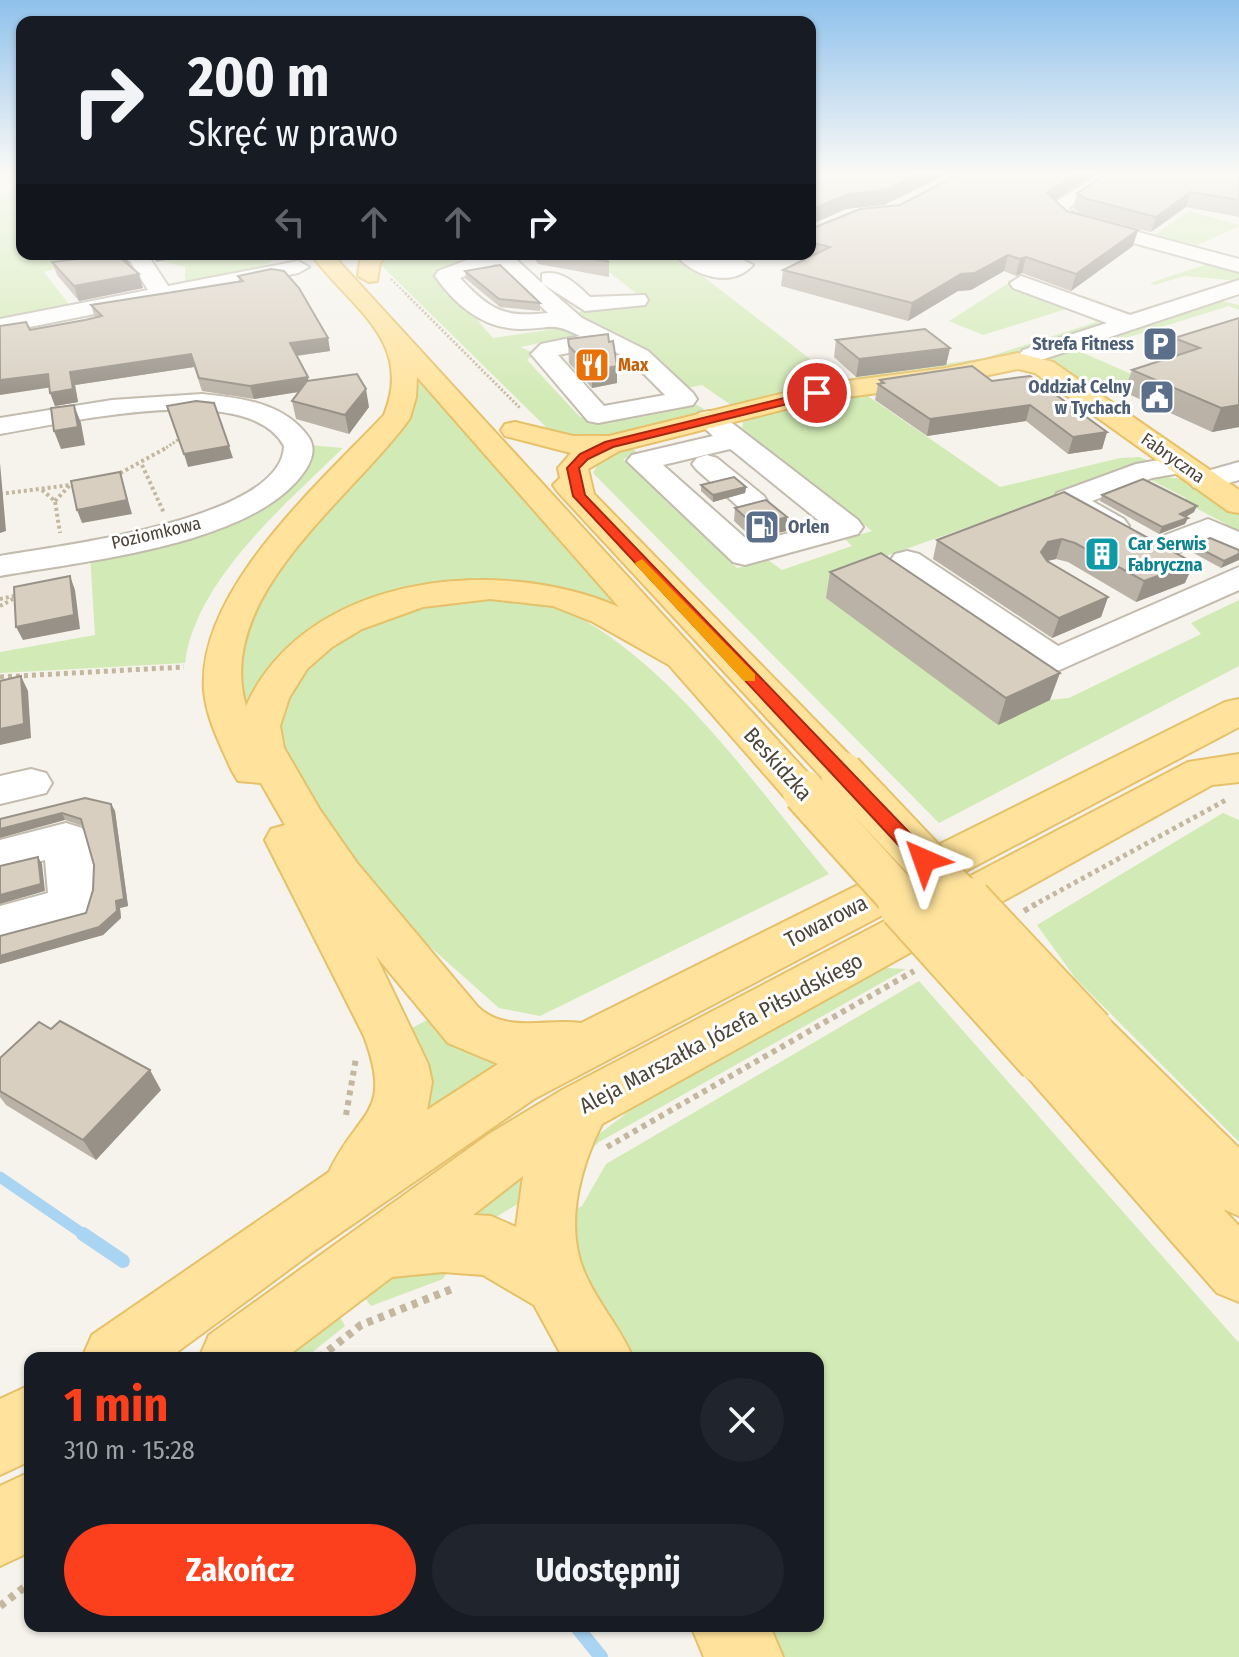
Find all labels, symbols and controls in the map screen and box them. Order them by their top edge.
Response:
text: 200 m [188,44,329,111]
icon: right [56,48,160,152]
text: Skręć w prawo [188,112,398,156]
icon: left [268,200,312,244]
icon: ahead [352,200,396,244]
icon: ahead [436,200,480,244]
icon: right [520,200,564,244]
parking icon: Strefa Fitness [1141,325,1179,363]
place label: Strefa Fitness [1032,333,1134,355]
restaurant icon: Max [573,346,611,384]
place label: Max [618,354,649,376]
pin [783,359,851,427]
icon: arrive [795,371,839,415]
place label: Oddział Celny w Tychach [1028,376,1131,419]
public building icon: Oddział Celny w Tychach [1138,378,1176,416]
street label: Fabryczna [1137,428,1209,488]
fuel station icon: Orlen [743,508,781,546]
street label: Poziomkowa [109,512,203,554]
place label: Orlen [788,516,829,538]
place label: Car Serwis Fabryczna [1128,533,1207,576]
building icon: Car Serwis Fabryczna [1083,535,1121,573]
street label: Beskidzka [738,722,818,806]
position arrow [882,818,966,902]
street label: Towarowa [780,889,872,953]
street label: Aleja Marszałka Józefa Piłsudskiego [575,947,867,1119]
text: 1 min [64,1376,169,1434]
button: close [700,1378,784,1462]
text: 310 m · 15:28 [64,1435,195,1466]
button: Zakończ [64,1524,416,1616]
button: Udostępnij [432,1524,784,1616]

